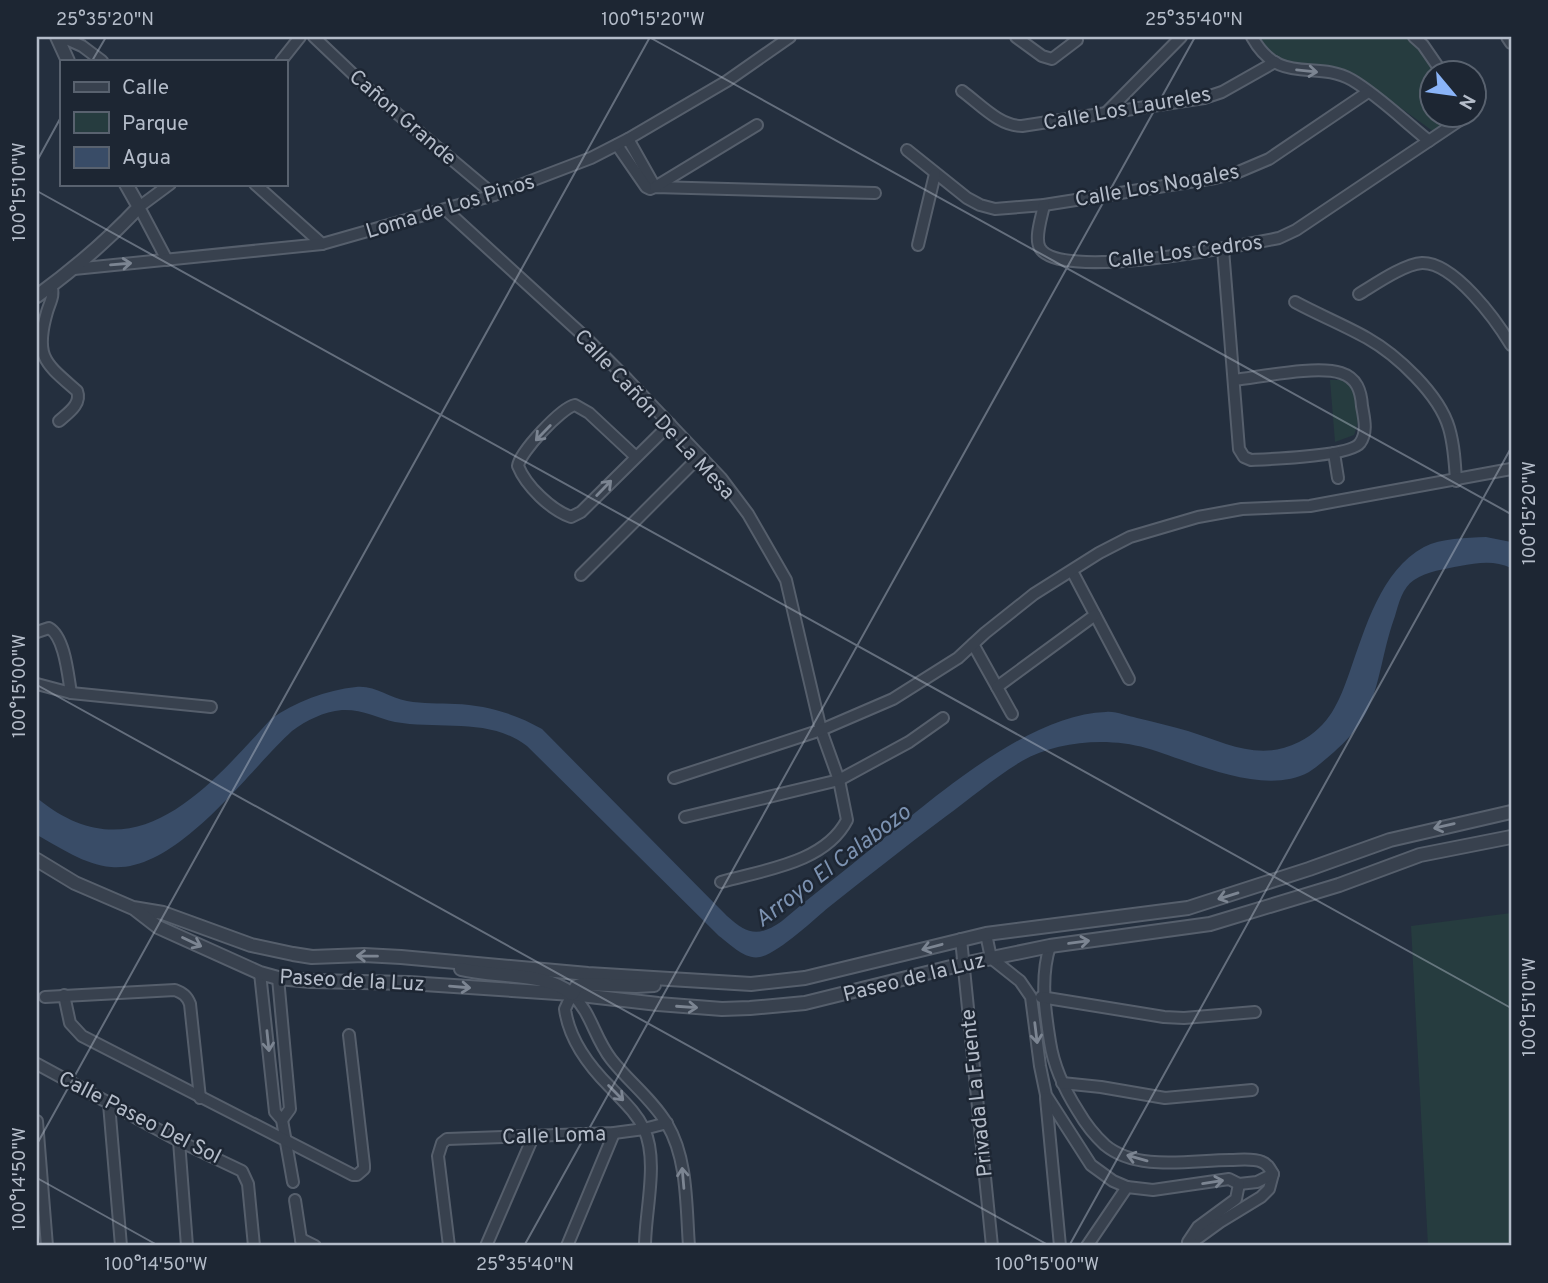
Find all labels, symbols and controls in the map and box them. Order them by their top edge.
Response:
text: 25°35'20"N [56,9,154,32]
text: 100°15'20"W [601,9,705,32]
text: 25°35'40"N [1145,9,1243,32]
legend [60,60,287,186]
north arrow [1418,60,1488,130]
street label: Cañon Grande [343,64,461,172]
one-way arrow [1295,64,1317,77]
text: Calle [122,75,169,102]
street label: Calle Los Laureles [1041,81,1213,138]
text: N [1452,89,1480,113]
text: Parque [122,111,189,138]
text: 100°15'10"W [9,142,32,242]
text: Agua [122,145,171,172]
street label: Calle Los Nogales [1073,159,1242,214]
street label: Loma de Los Pinos [363,169,538,246]
street label: Calle Los Cedros [1106,230,1264,275]
one-way arrow [109,258,131,271]
street label: Calle Cañón De La Mesa [568,324,740,506]
one-way arrow [535,423,552,441]
text: 100°15'20"W [1519,461,1542,565]
one-way arrow [596,480,613,497]
text: 100°15'00"W [9,634,32,738]
water label: Arroyo El Calabozo [750,798,918,935]
one-way arrow [1433,820,1456,833]
one-way arrow [1217,890,1239,903]
one-way arrow [1067,935,1090,948]
one-way arrow [181,936,202,949]
one-way arrow [921,941,944,954]
street label: Paseo de la Luz [841,948,988,1009]
one-way arrow [356,949,379,963]
text: 100°15'10"W [1519,957,1542,1057]
street label: Paseo de la Luz [279,964,425,999]
one-way arrow [449,981,471,994]
one-way arrow [675,1000,698,1013]
street label: Privada La Fuente [955,1008,1000,1178]
one-way arrow [1030,1021,1043,1043]
one-way arrow [261,1029,274,1052]
street label: Calle Paseo Del Sol [53,1066,225,1171]
one-way arrow [607,1085,624,1102]
street label: Calle Loma [502,1121,607,1152]
text: 100°14'50"W [9,1127,32,1231]
one-way arrow [1127,1151,1149,1164]
one-way arrow [676,1167,689,1190]
one-way arrow [1202,1175,1224,1188]
text: 100°14'50"W [104,1254,208,1277]
text: 25°35'40"N [476,1254,574,1277]
text: 100°15'00"W [995,1254,1099,1277]

